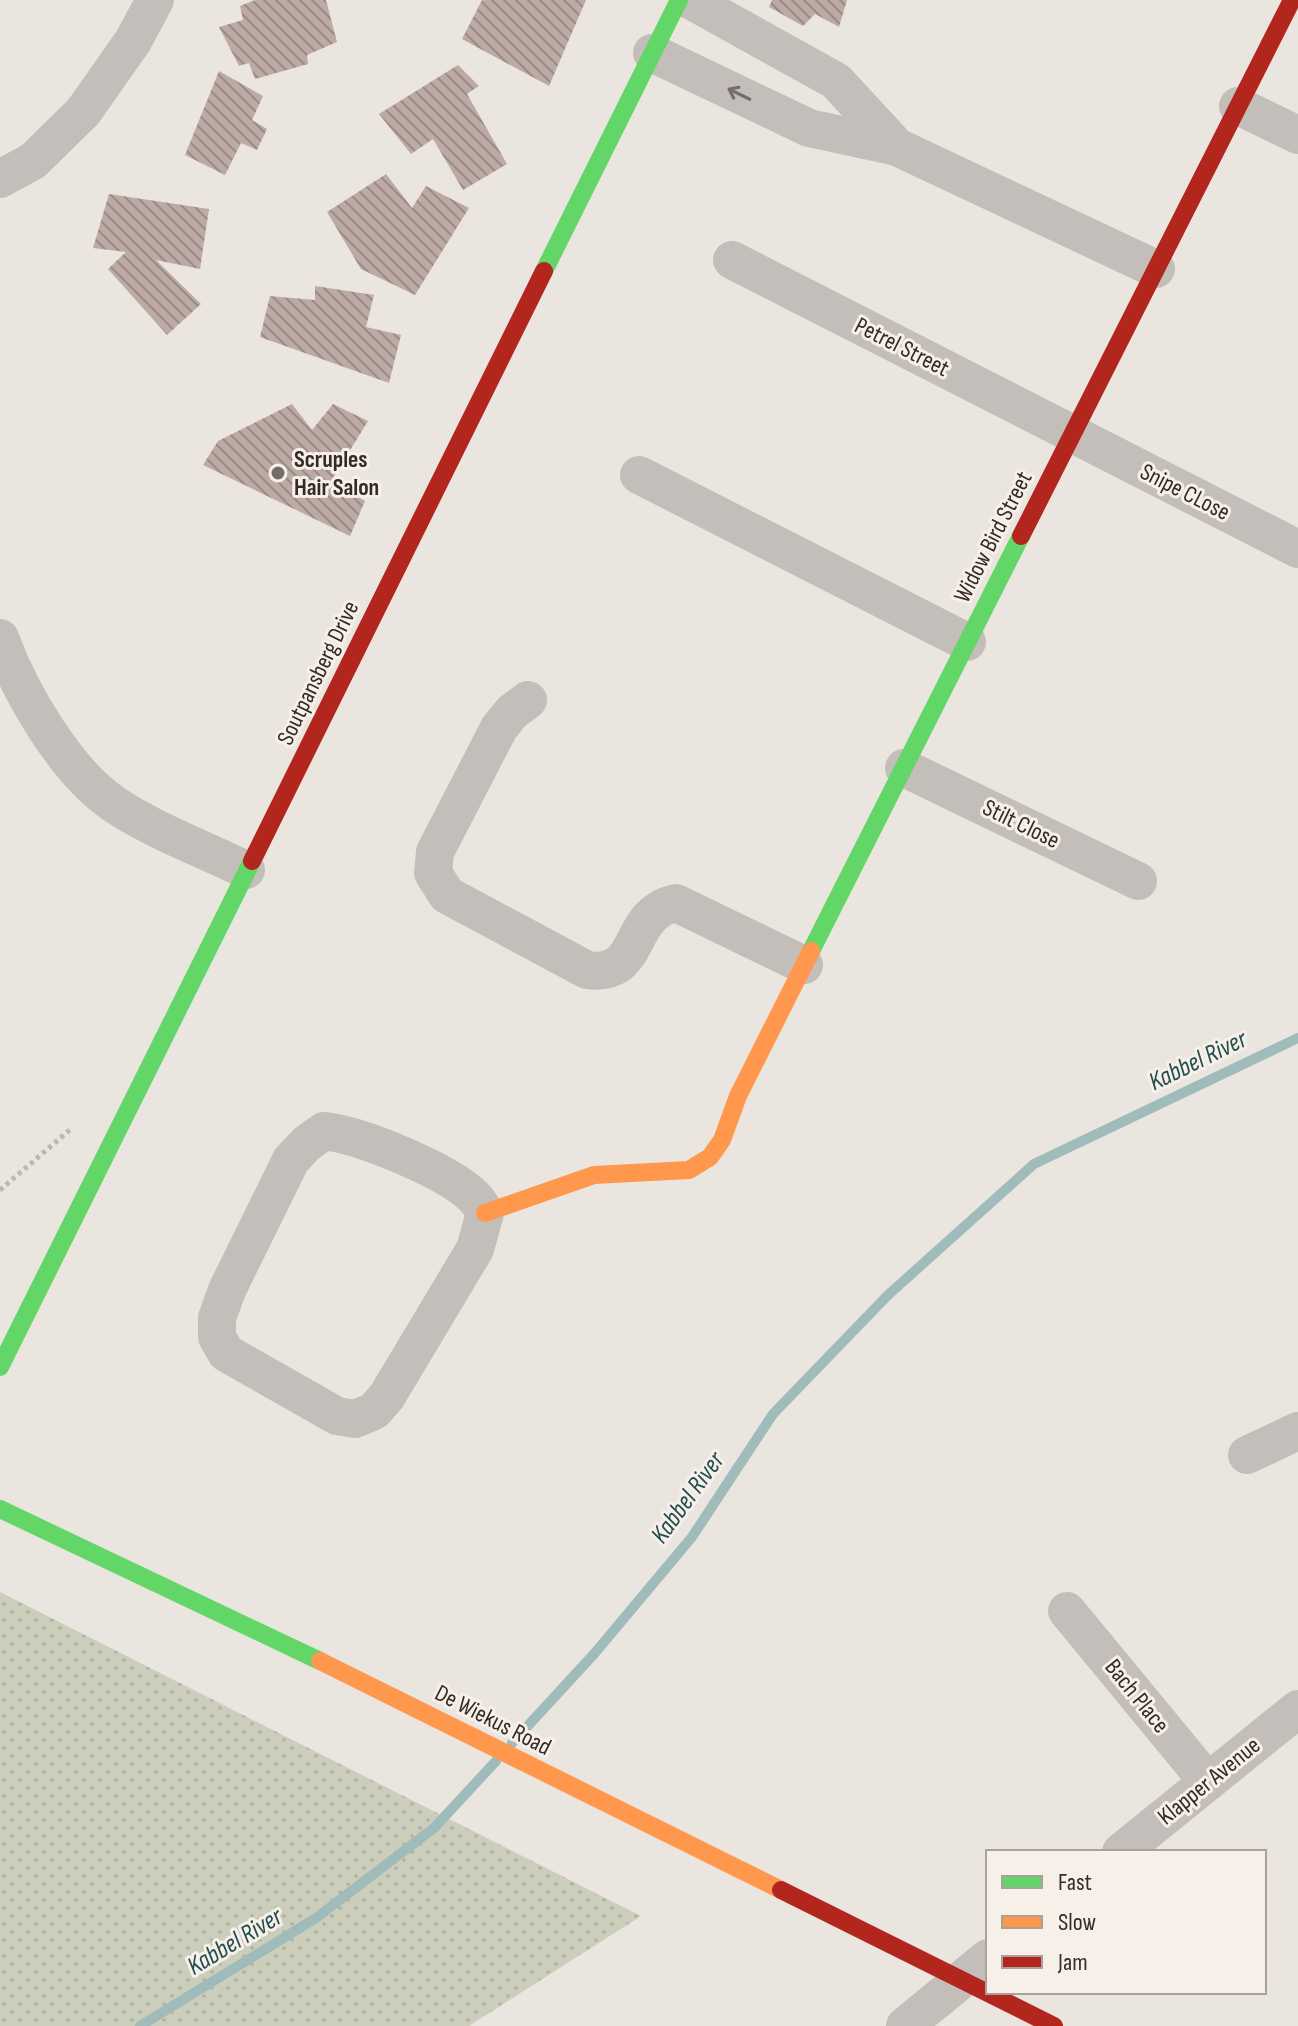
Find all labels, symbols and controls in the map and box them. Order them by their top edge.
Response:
one-way arrow [728,86,752,101]
street label: Petrel Street [850,311,954,383]
place label: Scruples Hair Salon [294,445,379,502]
street label: Snipe CLose [1135,457,1235,527]
marker: Scruples Hair Salon [269,464,287,482]
street label: Widow Bird Street [948,467,1038,607]
street label: Soutpansberg Drive [271,596,365,750]
street label: Stilt Close [978,793,1064,855]
water label: Kabbel River [1144,1023,1254,1098]
water label: Kabbel River [645,1445,732,1550]
street label: Bach Place [1098,1653,1176,1739]
street label: De Wiekus Road [430,1678,556,1762]
street label: Klapper Avenue [1152,1731,1266,1831]
legend [986,1850,1266,1994]
text: Fast [1058,1868,1092,1897]
water label: Kabbel River [182,1901,289,1982]
text: Slow [1058,1908,1096,1937]
text: Jam [1057,1948,1088,1977]

